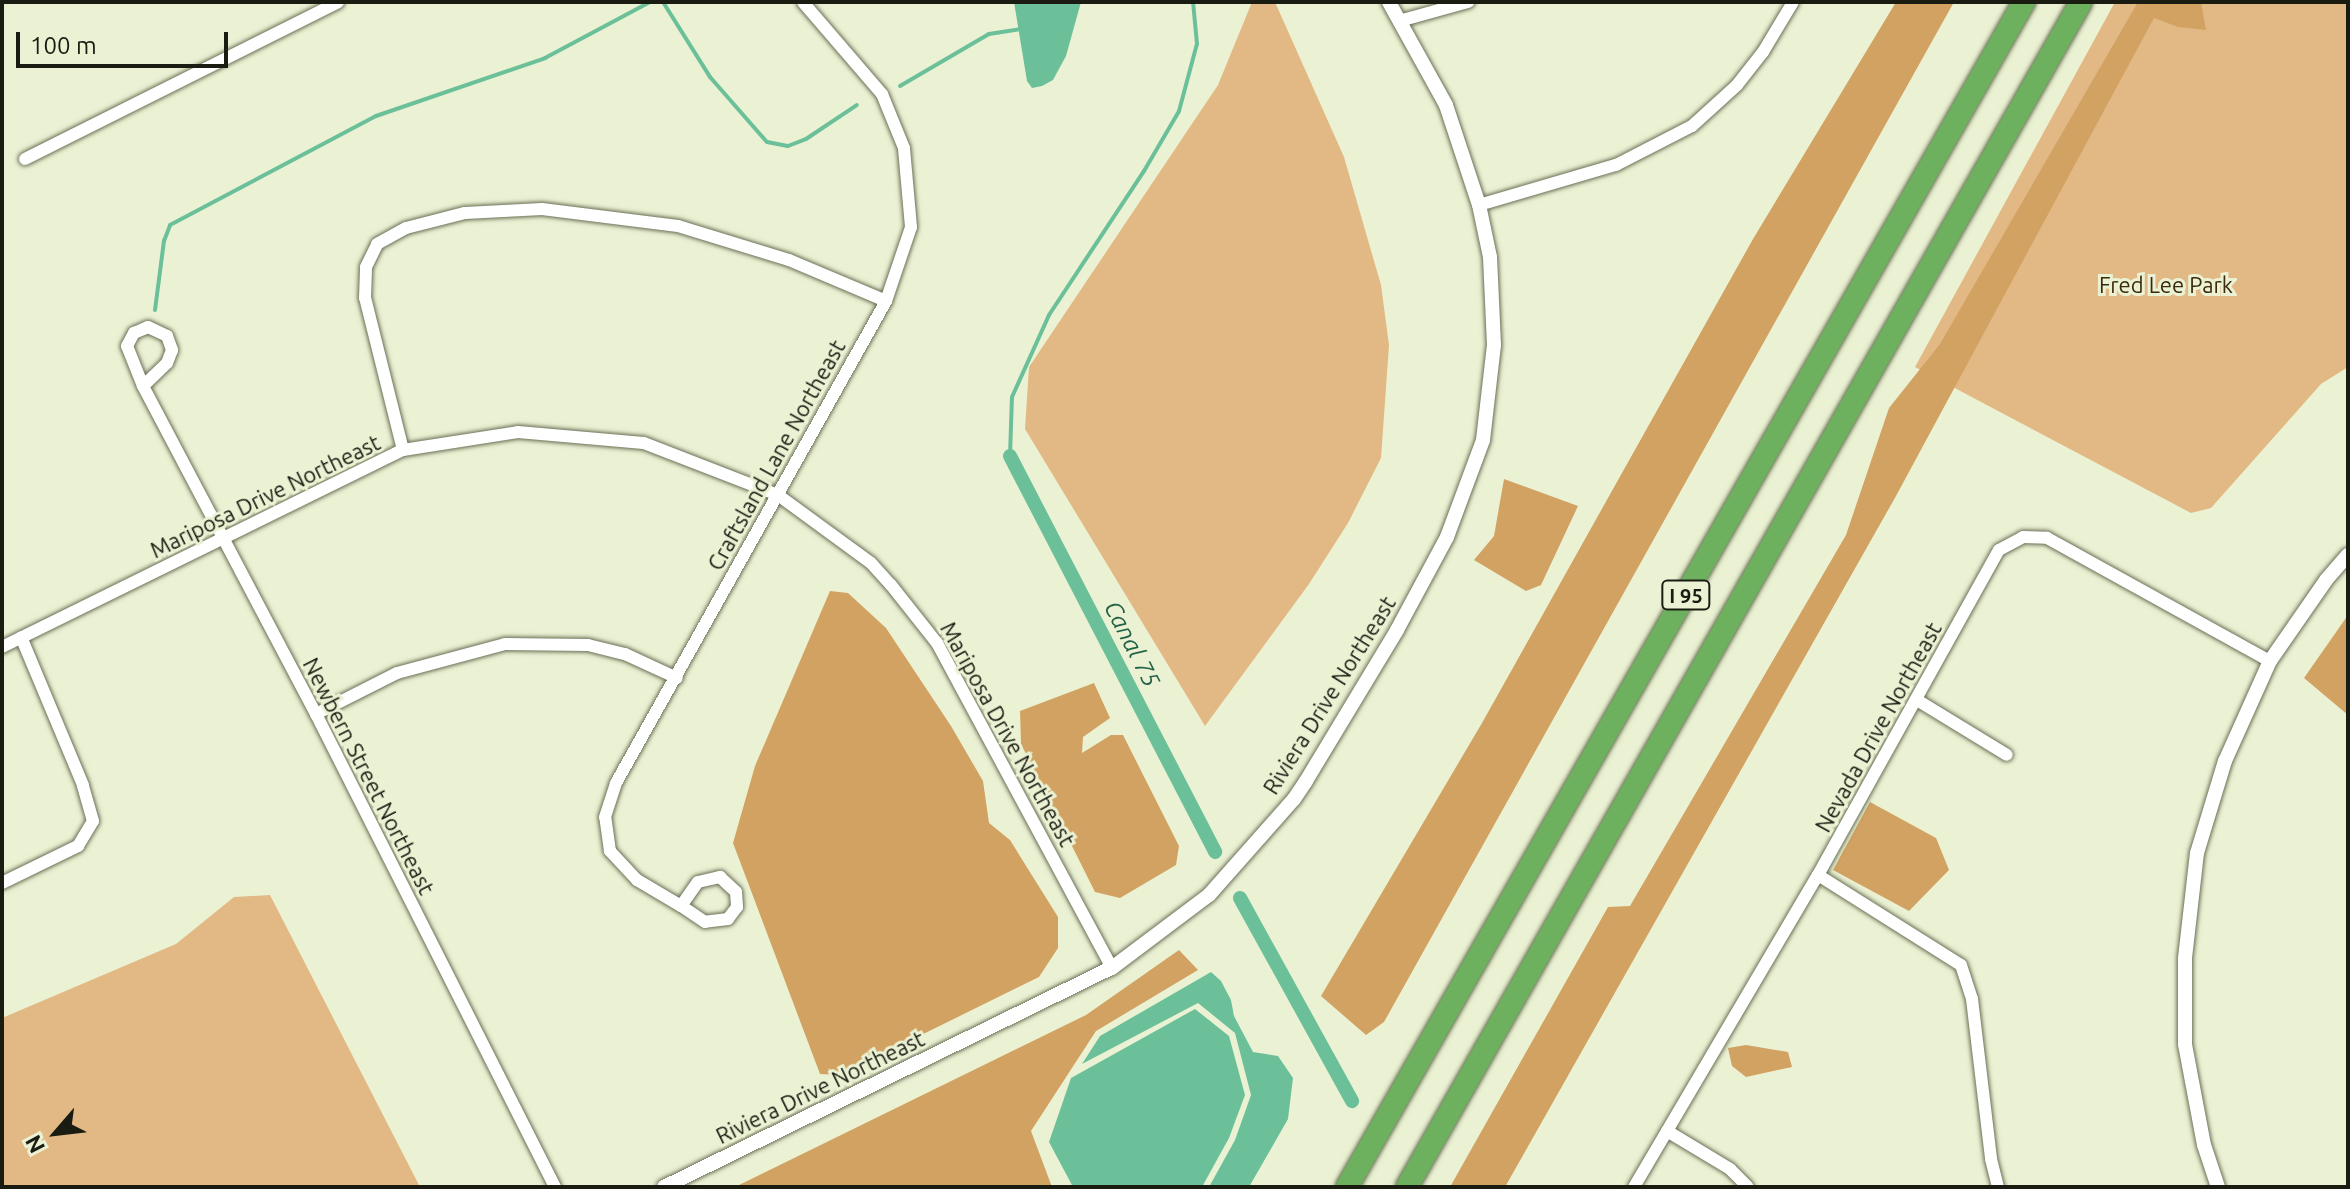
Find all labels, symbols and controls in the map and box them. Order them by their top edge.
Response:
scale bar [20,16,232,66]
text: 100 m [30,32,97,59]
park label: Fred Lee Park [2099,272,2233,298]
street label: Craftsland Lane Northeast [702,335,850,575]
street label: Mariposa Drive Northeast [146,429,384,563]
road number: I 95 [1660,579,1712,611]
street label: Riviera Drive Northeast [1257,591,1401,799]
water label: Canal 75 [1098,596,1166,692]
street label: Mariposa Drive Northeast [935,617,1081,851]
street label: Nevada Drive Northeast [1809,617,1947,837]
street label: Newbern Street Northeast [298,653,440,899]
street label: Riviera Drive Northeast [711,1025,929,1149]
north arrow [16,1093,96,1173]
text: N [19,1131,49,1158]

